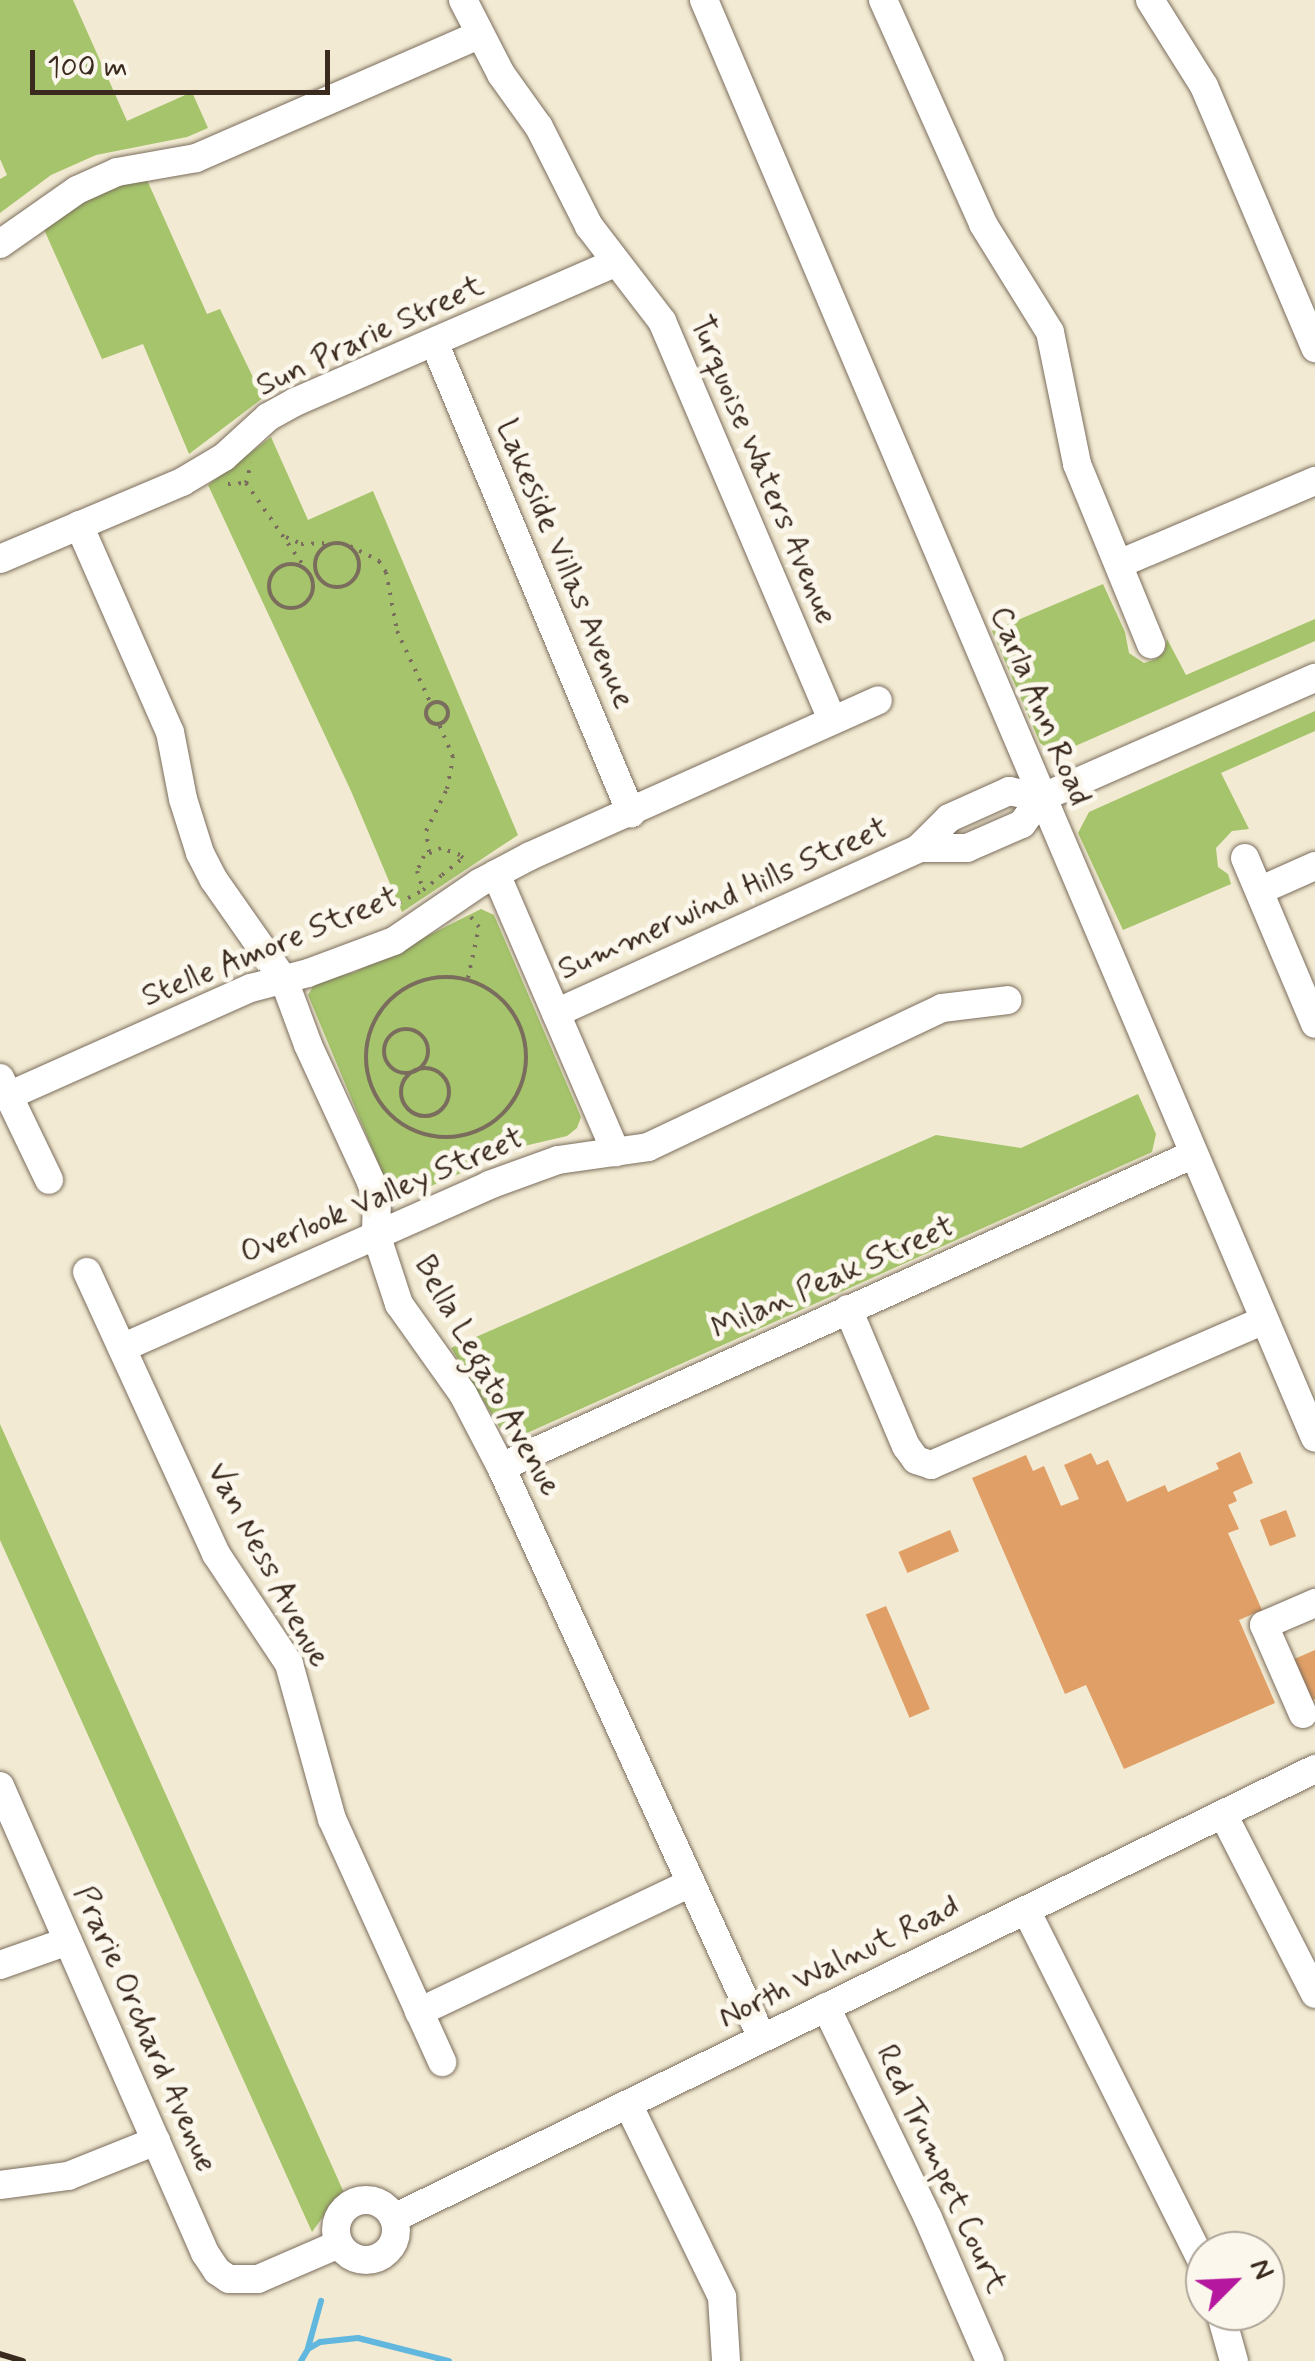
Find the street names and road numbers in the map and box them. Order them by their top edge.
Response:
street label: Sun Prarie Street [250,267,490,405]
street label: Turquoise Waters Avenue [679,307,847,633]
street label: Lakeside Villas Avenue [487,415,643,713]
street label: Carla Ann Road [981,601,1099,811]
street label: Summerwind Hills Street [552,809,894,989]
street label: Stelle Amore Street [138,879,402,1015]
street label: Overlook Valley Street [236,1120,528,1272]
street label: Milan Peak Street [707,1208,959,1348]
street label: Bella Legato Avenue [404,1247,570,1505]
street label: Van Ness Avenue [196,1453,340,1677]
street label: Prarie Orchard Avenue [63,1877,227,2181]
street label: North Walnut Road [712,1887,966,2037]
street label: Red Trumpet Court [868,2043,1014,2295]

